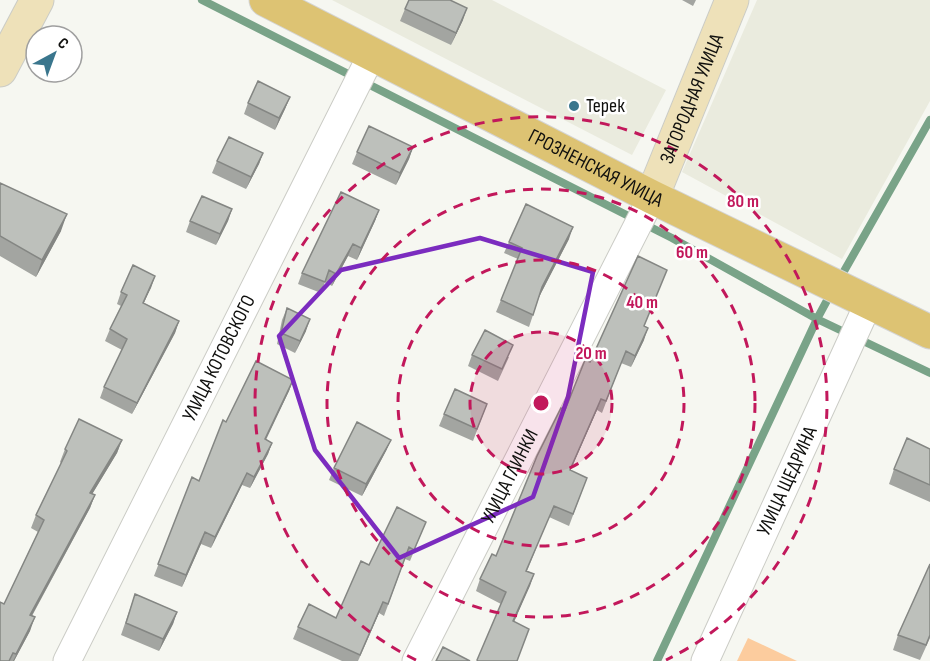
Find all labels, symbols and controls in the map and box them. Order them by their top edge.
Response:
north arrow [24,24,84,84]
street label: ЗАГОРОДНАЯ УЛИЦА [655,30,729,167]
text: С [54,34,72,54]
place label: Терек [586,94,625,118]
marker: Терек [567,99,581,113]
street label: ГРОЗНЕНСКАЯ УЛИЦА [524,124,667,213]
text: 80 m [727,191,759,212]
text: 60 m [676,242,708,263]
street label: УЛИЦА КОТОВСКОГО [177,291,261,425]
text: 40 m [626,292,658,313]
text: 20 m [575,343,607,364]
centre of rings [531,393,551,413]
street label: УЛИЦА ЩЕДРИНА [752,422,823,539]
street label: УЛИЦА ГЛИНКИ [476,425,544,528]

